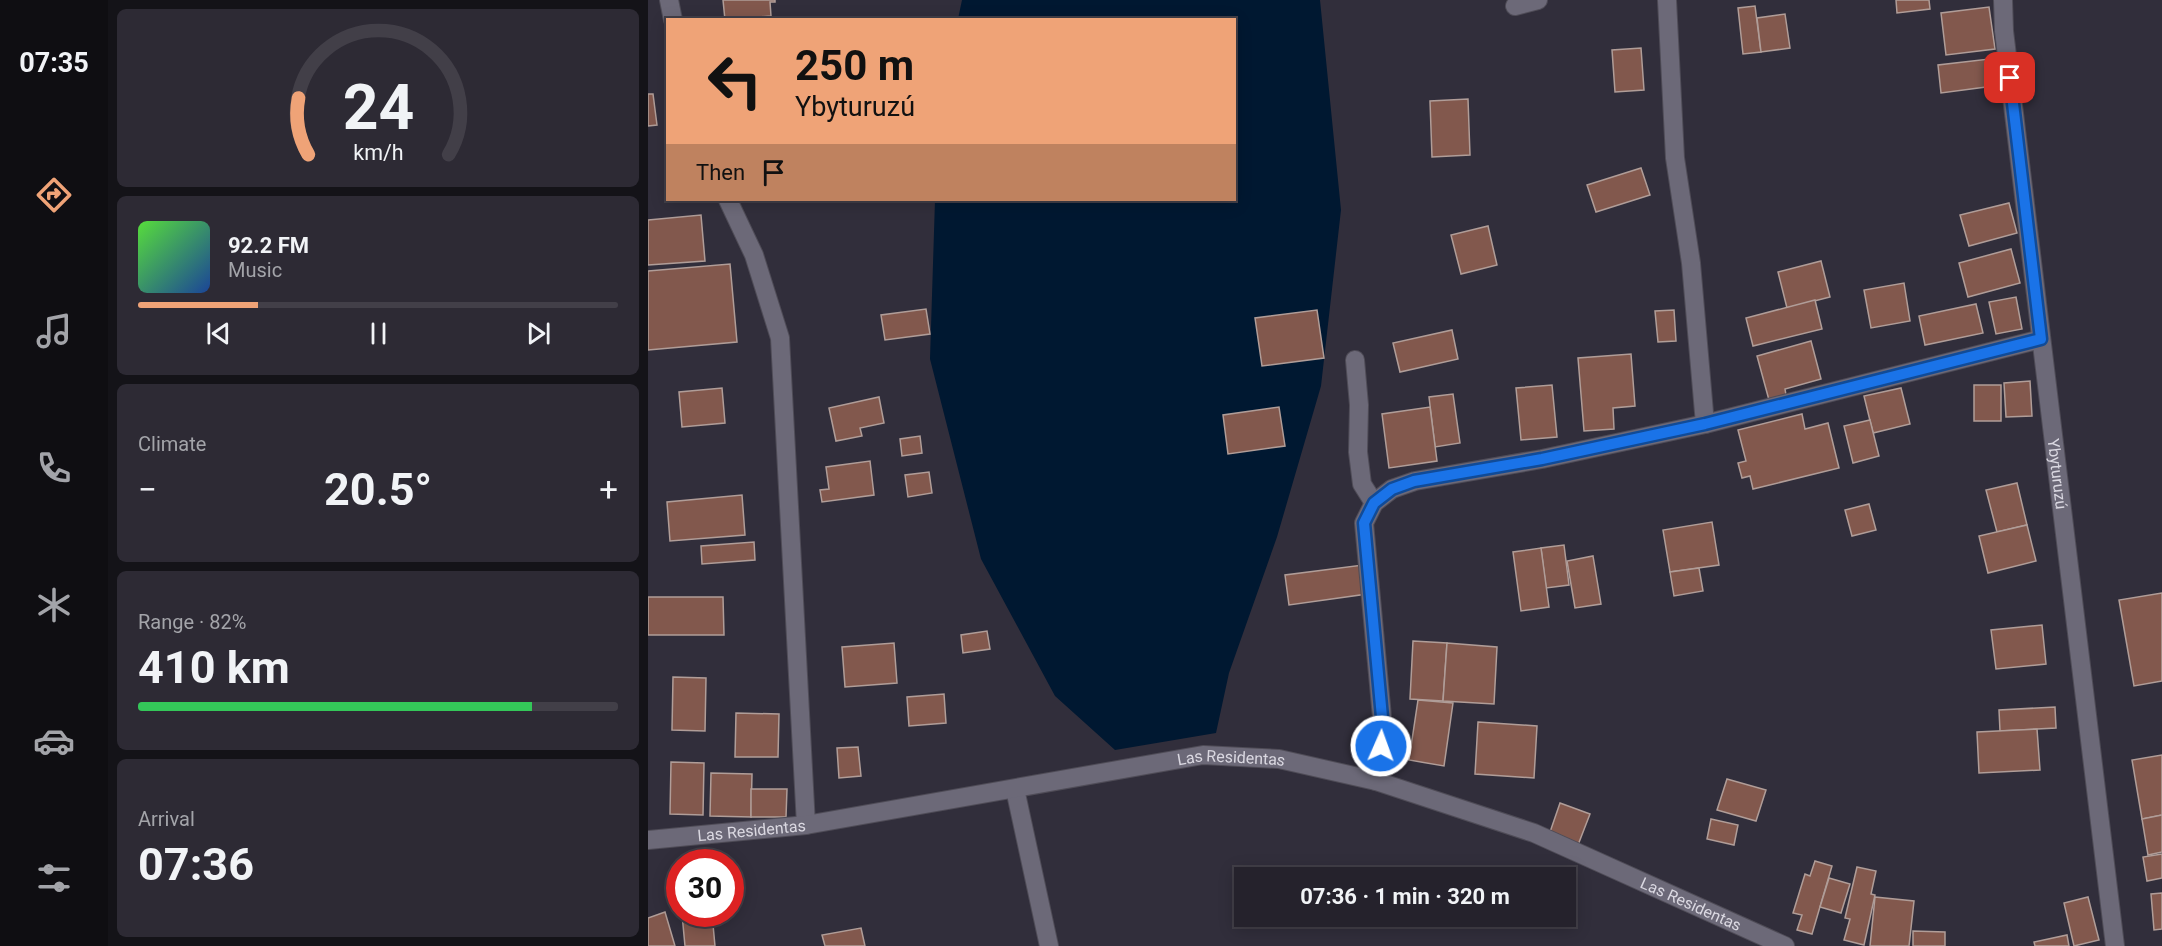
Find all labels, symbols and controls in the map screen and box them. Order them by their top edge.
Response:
text: 250 m [795,41,914,90]
icon: left [696,42,774,120]
text: 07:35 [19,47,89,79]
pin [1984,52,2035,103]
icon: arrive [1993,61,2026,94]
text: 24 [342,71,414,144]
text: Ybyturuzú [795,91,915,123]
text: km/h [353,141,403,166]
icon: arrive [757,156,790,189]
text: Then [696,160,745,185]
icon: directions [33,174,75,216]
text: 92.2 FM [228,233,309,258]
text: Music [228,258,282,282]
icon: music [33,310,75,352]
icon: previous [202,317,235,350]
icon: pause [362,317,395,350]
icon: next [522,317,555,350]
text: Climate [138,432,206,456]
street label: Ybyturuzú [2044,437,2071,510]
icon: phone [33,447,75,489]
text: 20.5° [324,463,432,516]
text: − [138,470,157,509]
text: + [599,470,618,509]
icon: climate [33,584,75,626]
text: Range · 82% [138,610,246,634]
text: 410 km [138,641,290,694]
position arrow [1349,714,1413,778]
icon: car [33,720,75,762]
street label: Las Residentas [1176,745,1287,770]
text: Arrival [138,807,195,831]
street label: Las Residentas [697,816,807,845]
text: 07:36 [138,838,254,891]
speed limit sign: 30 [666,849,744,927]
icon: filters [33,857,75,899]
street label: Las Residentas [1638,873,1745,935]
text: 07:36 · 1 min · 320 m [1300,884,1510,909]

